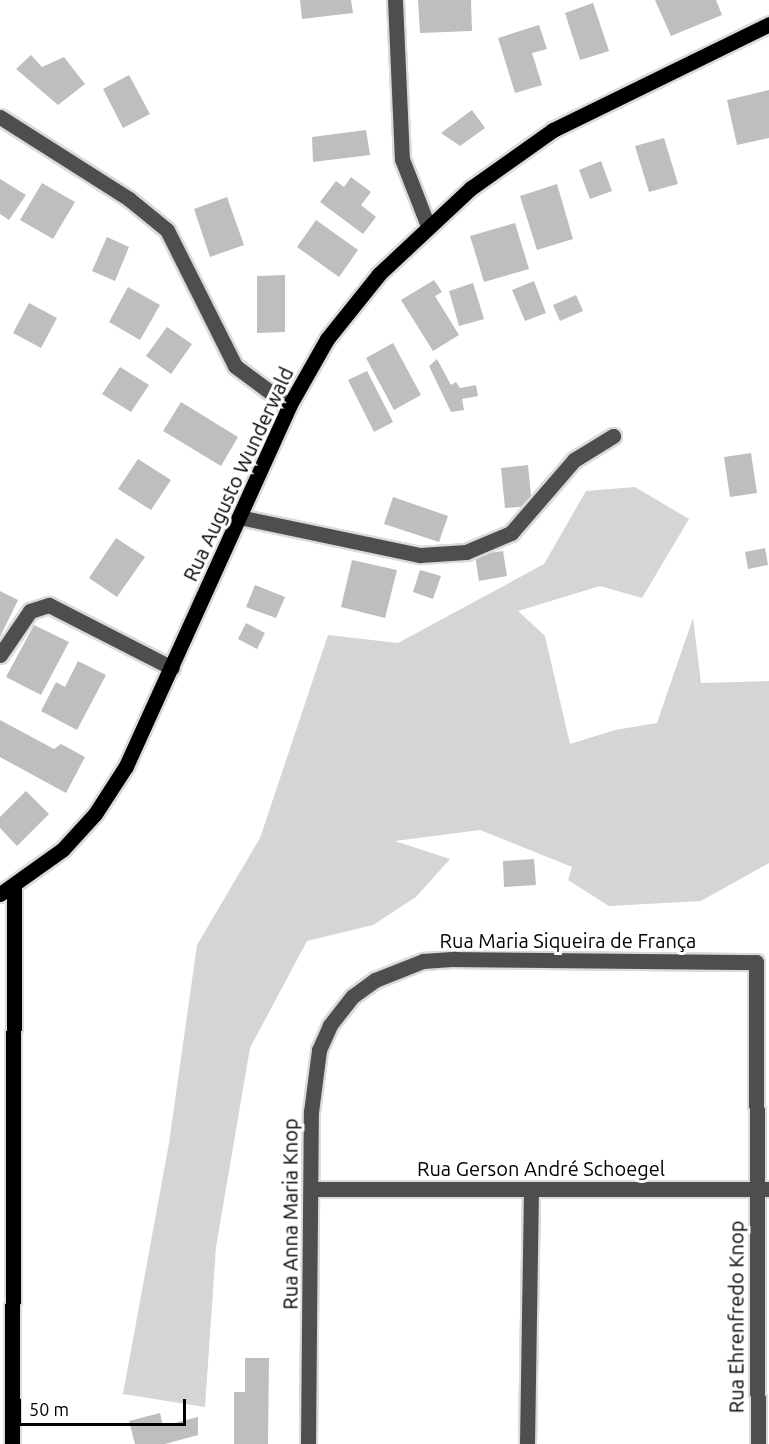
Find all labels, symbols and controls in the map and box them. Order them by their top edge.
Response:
street label: Rua Augusto Wunderwald [178,363,298,585]
street label: Rua Maria Siqueira de França [440,928,696,952]
street label: Rua Anna Maria Knop [278,1118,302,1310]
street label: Rua Gerson André Schoegel [417,1156,665,1180]
street label: Rua Ehrenfredo Knop [724,1221,748,1413]
scale bar [21,1387,189,1425]
text: 50 m [29,1399,69,1419]

